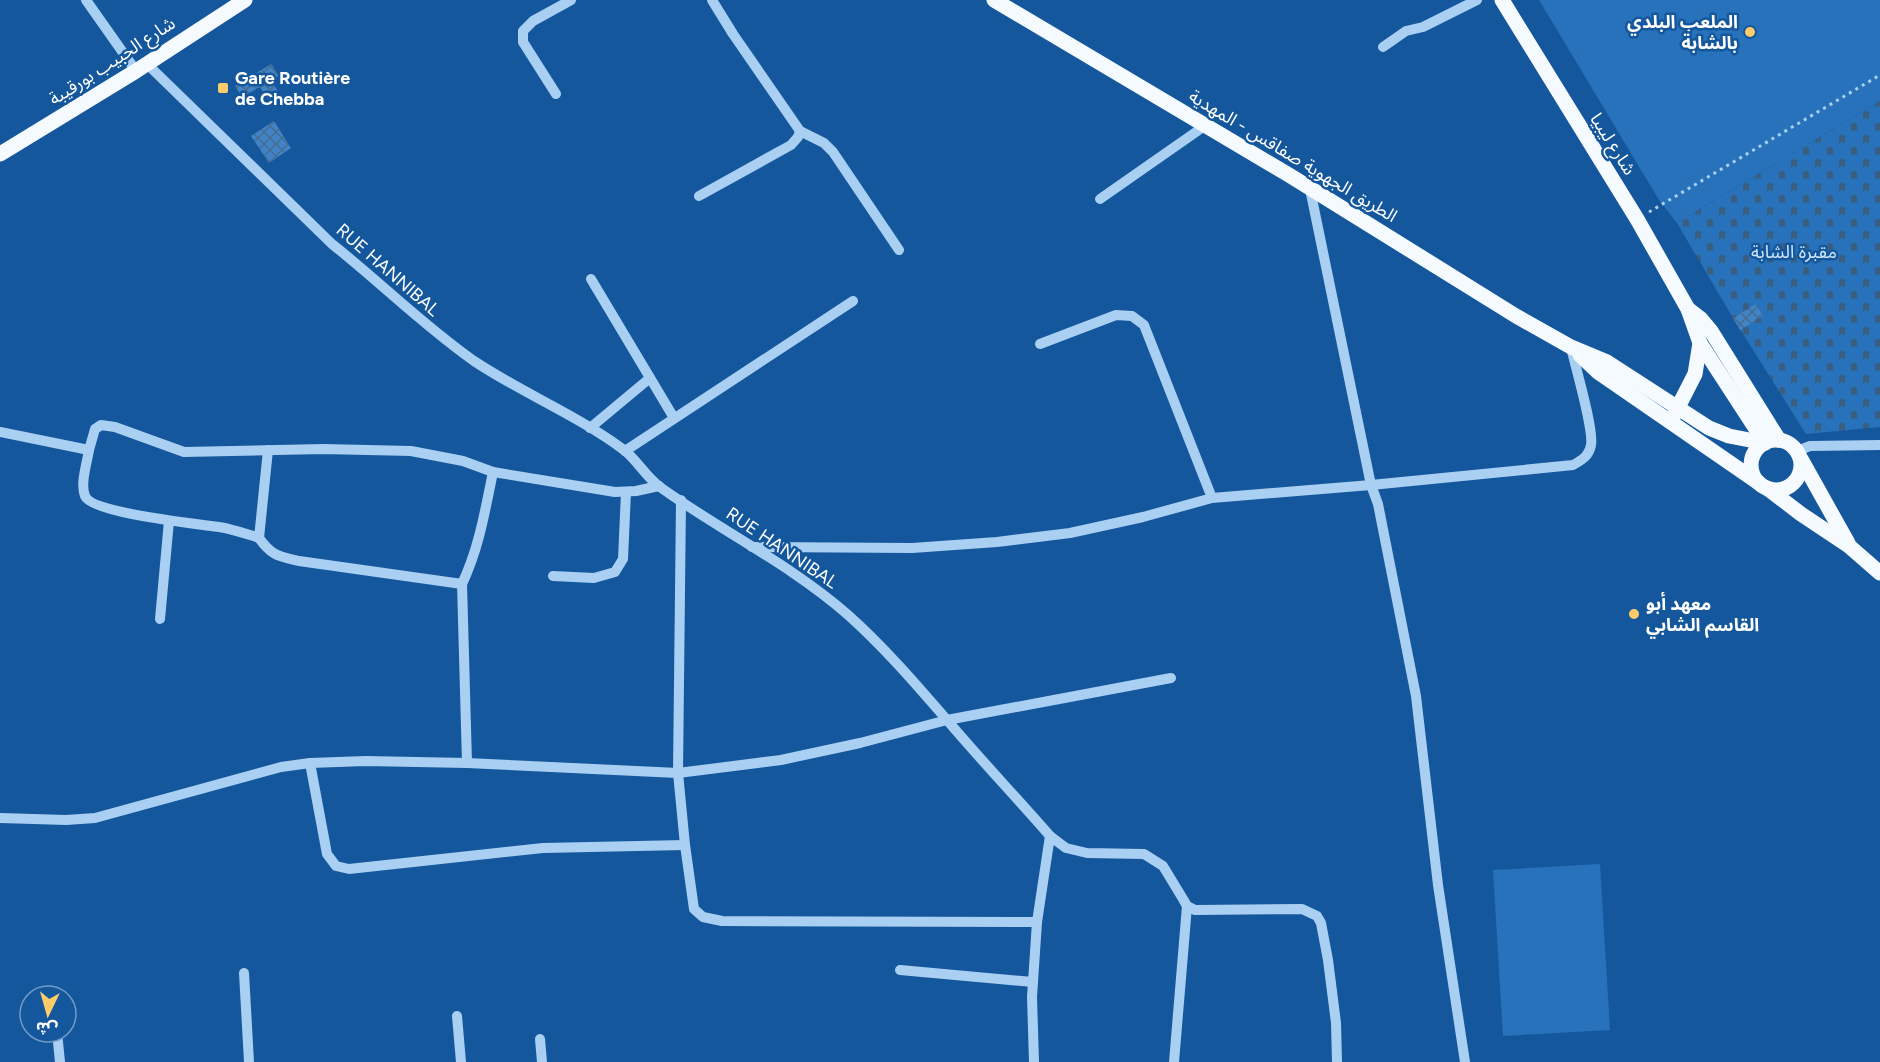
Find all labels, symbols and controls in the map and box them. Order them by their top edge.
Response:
place label: الملعب البلدي بالشابة [1627,11,1738,54]
street label: شارع الحبيب بورقيبة [45,12,181,113]
marker: الملعب البلدي بالشابة [1743,25,1757,39]
place label: Gare Routière de Chebba [235,67,350,110]
marker: Gare Routière de Chebba [216,81,230,95]
street label: الطريق الجهوية صفاقس - المهدية [1185,85,1401,227]
street label: شارع ليبيا [1583,109,1641,181]
street label: RUE HANNIBAL [332,219,445,321]
park label: مقبرة الشابة [1751,241,1837,263]
street label: RUE HANNIBAL [722,503,843,594]
place label: معهد أبو القاسم الشابي [1646,591,1759,639]
marker: معهد أبو القاسم الشابي [1627,607,1641,621]
north arrow [18,984,78,1044]
text: ش [35,1018,58,1039]

